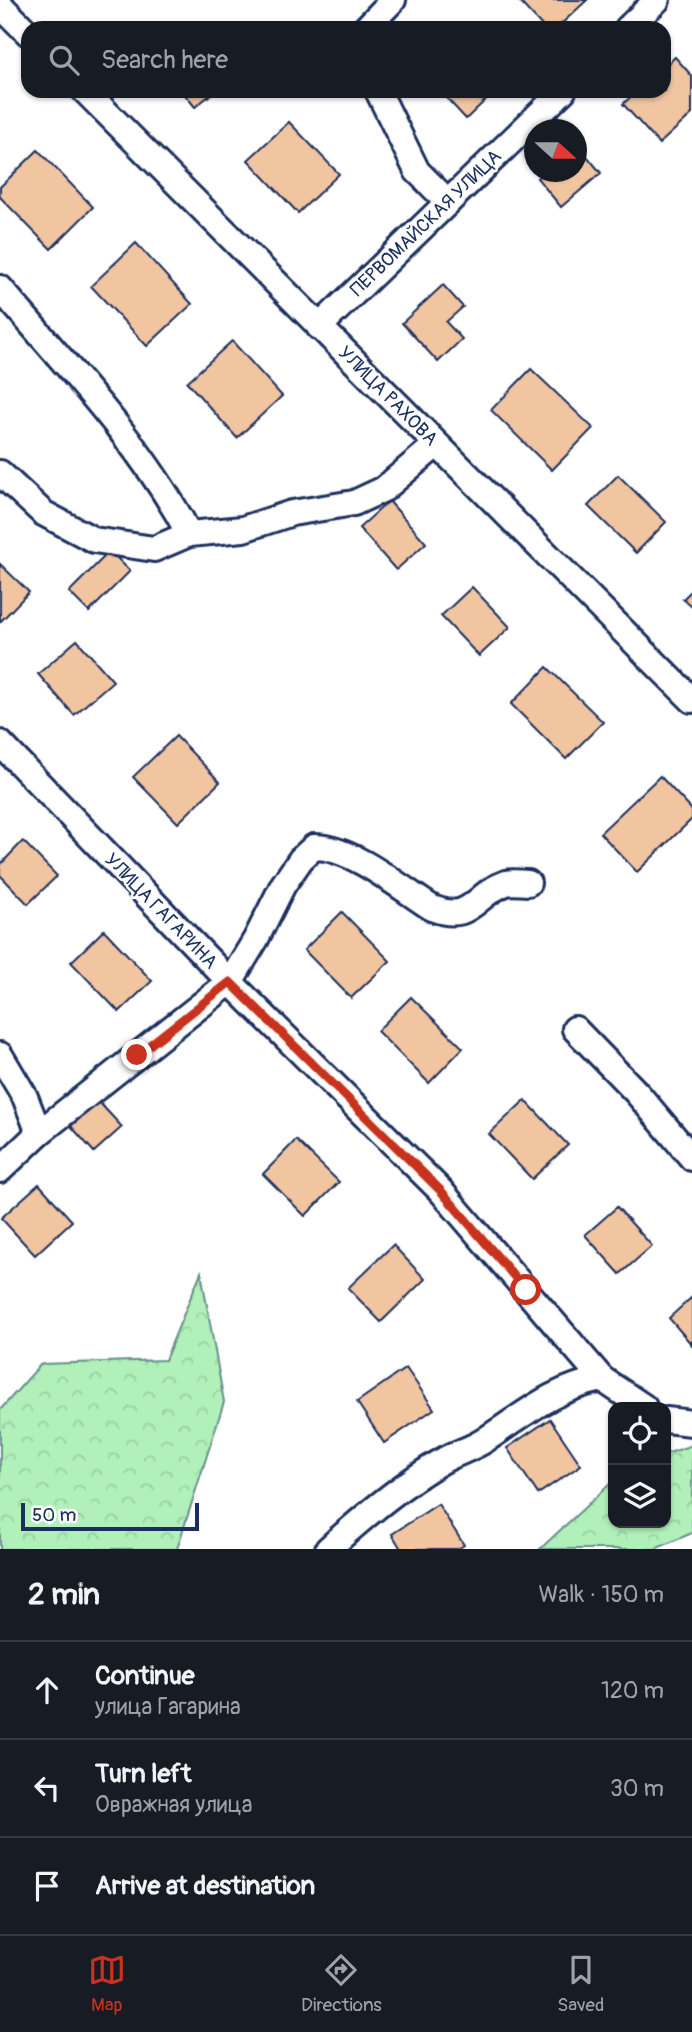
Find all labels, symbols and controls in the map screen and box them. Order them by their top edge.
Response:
search box [21,21,671,98]
icon: search [45,41,83,79]
text: Search here [101,44,228,76]
north arrow [524,119,587,182]
street label: ПЕРВОМАЙСКАЯ УЛИЦА [345,145,507,301]
street label: УЛИЦА РАХОВА [333,341,443,451]
street label: УЛИЦА ГАГАРИНА [99,848,223,974]
route end [121,1039,152,1070]
route start [510,1274,541,1305]
map controls [608,1402,671,1528]
button: locate [608,1402,671,1465]
button: layers [608,1465,671,1528]
scale bar [21,1500,200,1532]
text: 50 m [32,1503,76,1527]
text: 2 min [28,1576,100,1613]
text: Walk · 150 m [539,1580,664,1609]
text: Continue [95,1660,195,1692]
icon: ahead [28,1671,66,1709]
text: 120 m [601,1676,664,1705]
text: улица Гагарина [95,1692,241,1721]
text: Turn left [95,1758,191,1790]
icon: left [28,1769,66,1807]
text: 30 m [610,1774,664,1803]
text: Овражная улица [95,1790,252,1819]
icon: arrive [28,1867,66,1905]
text: Arrive at destination [95,1870,315,1902]
tab: Map [88,1951,126,2017]
tab: Directions [301,1951,382,2017]
tab: Saved [557,1951,604,2017]

